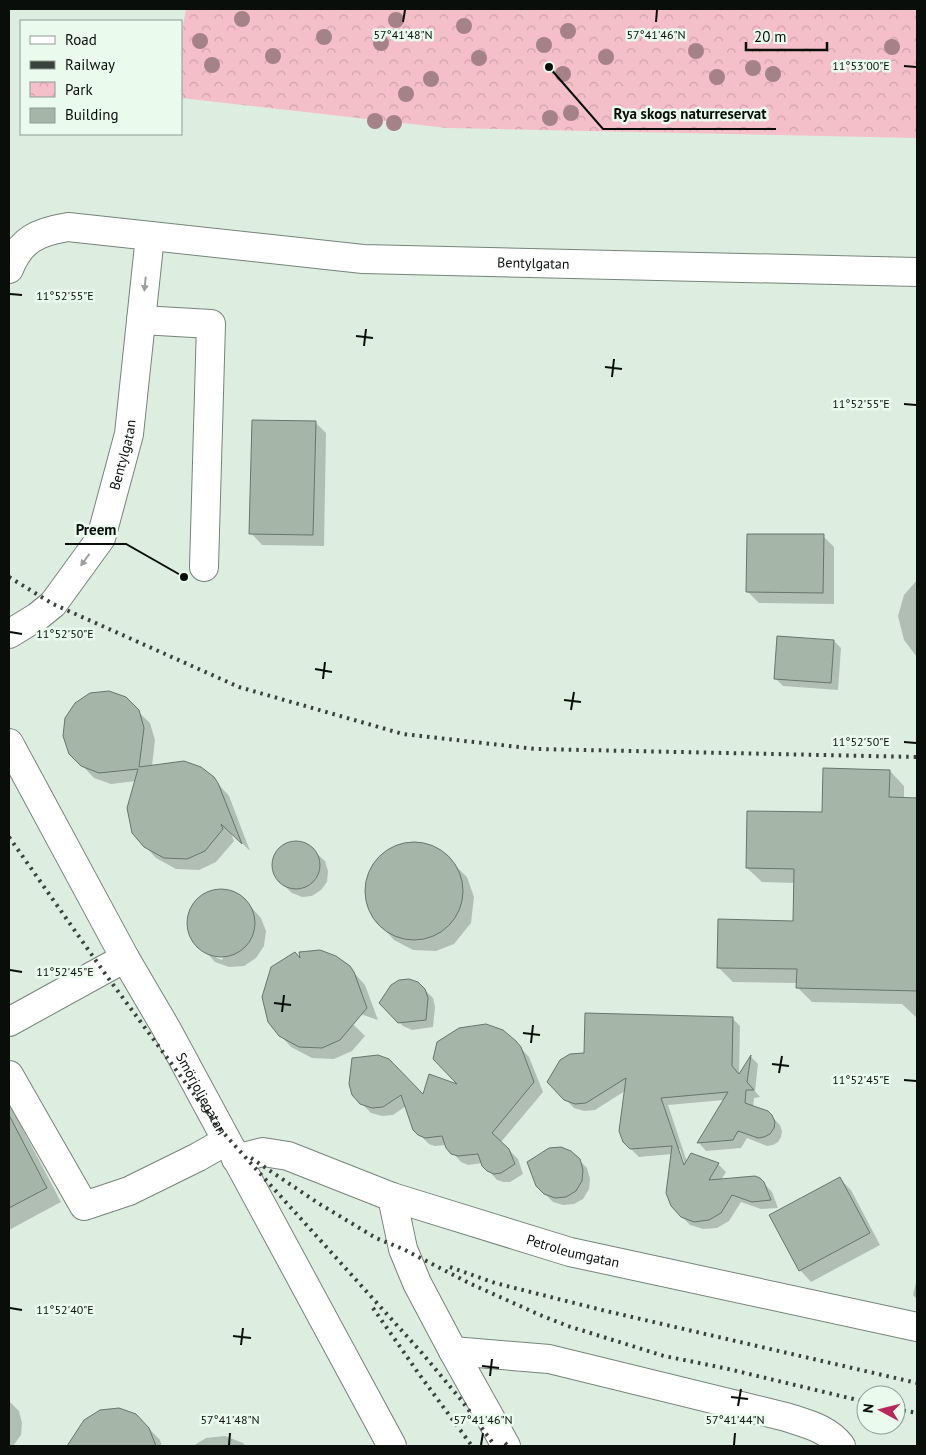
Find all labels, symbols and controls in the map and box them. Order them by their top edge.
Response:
legend [20,20,182,135]
scale bar [746,20,827,52]
text: 57°41'48"N [373,27,433,42]
text: 57°41'46"N [626,27,686,42]
text: 20 m [754,27,787,46]
text: Road [65,30,97,49]
text: Railway [65,55,115,74]
text: 11°53'00"E [832,58,890,73]
text: Park [65,80,93,99]
callout: Rya skogs naturreservat [603,99,776,129]
text: Rya skogs naturreservat [614,104,767,123]
text: Building [65,105,119,124]
street label: Bentylgatan [497,253,570,273]
one-way arrow [141,277,149,293]
text: 11°52'55"E [36,288,94,303]
text: 11°52'55"E [832,396,890,411]
street label: Bentylgatan [105,419,139,492]
callout: Preem [65,514,126,544]
text: Preem [76,520,116,539]
one-way arrow [80,553,90,567]
text: 11°52'50"E [36,626,94,641]
text: 11°52'50"E [832,734,890,749]
text: 11°52'45"E [36,964,94,979]
street label: Smörjoljegatan [172,1049,231,1138]
text: 11°52'45"E [832,1072,890,1087]
street label: Petroleumgatan [524,1230,621,1271]
text: 11°52'40"E [36,1302,94,1317]
north arrow [856,1385,906,1435]
text: N [859,1403,878,1414]
text: 57°41'48"N [200,1412,260,1427]
text: 57°41'46"N [453,1412,513,1427]
text: 57°41'44"N [705,1412,765,1427]

